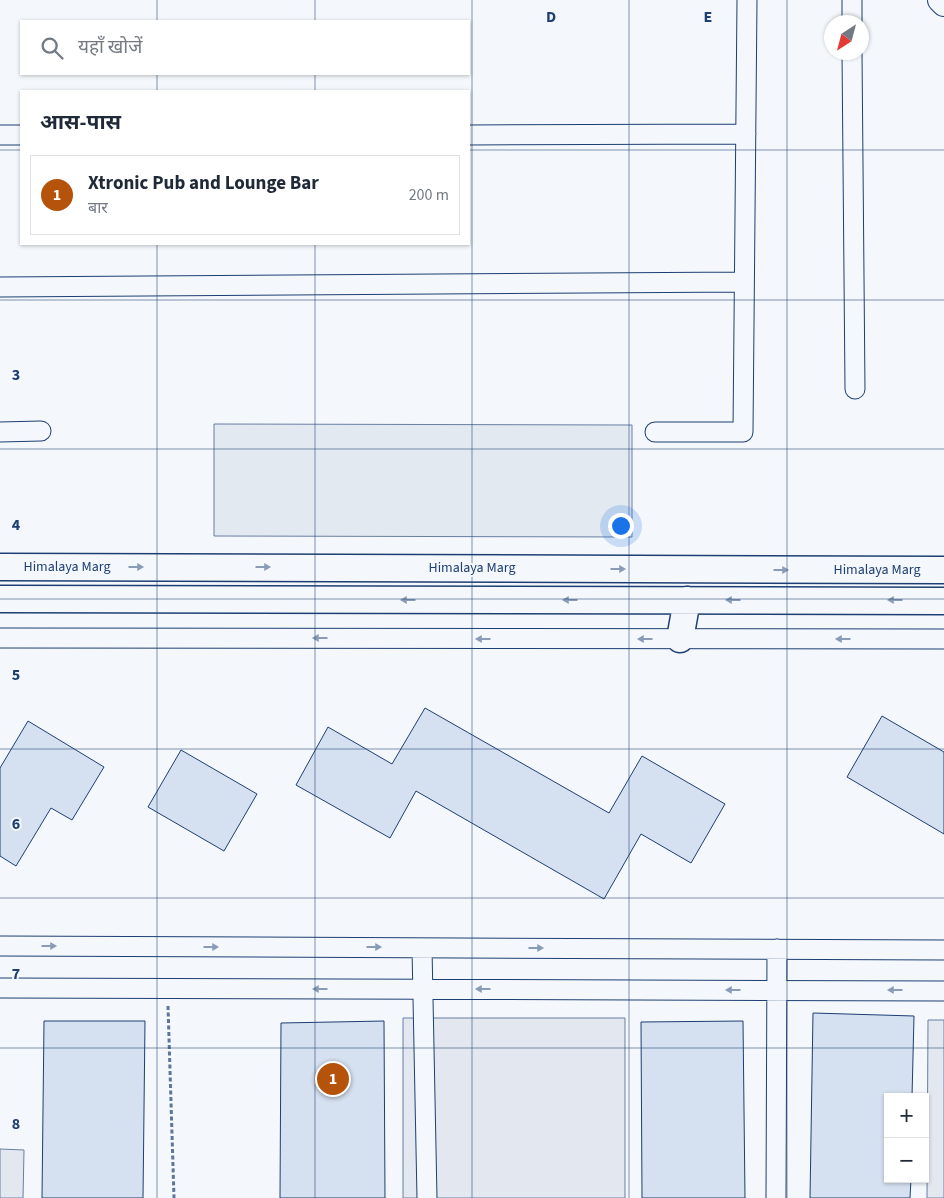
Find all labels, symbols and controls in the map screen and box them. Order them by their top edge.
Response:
text: D [546,6,556,28]
text: E [704,6,712,28]
north arrow [824,15,869,60]
search box [20,20,470,75]
icon: search [38,34,66,62]
text: यहाँ खोजें [78,34,142,61]
text: आस-पास [40,107,121,137]
text: Xtronic Pub and Lounge Bar [88,170,319,197]
text: 1 [53,184,61,206]
text: 200 m [409,184,449,206]
text: बार [88,197,108,219]
text: 3 [12,364,20,386]
your location [608,513,634,539]
text: 4 [12,514,21,536]
street label: Himalaya Marg [24,557,110,577]
street label: Himalaya Marg [429,558,515,578]
street label: Himalaya Marg [834,560,920,580]
one-way arrow [128,563,144,571]
one-way arrow [255,564,271,572]
one-way arrow [610,565,626,573]
one-way arrow [773,566,789,574]
one-way arrow [400,596,416,604]
one-way arrow [562,596,578,604]
one-way arrow [725,596,741,604]
one-way arrow [887,596,903,604]
one-way arrow [312,634,328,642]
one-way arrow [475,635,491,643]
one-way arrow [637,635,653,643]
one-way arrow [835,635,851,643]
text: 5 [12,664,20,686]
text: 6 [12,813,20,835]
one-way arrow [41,942,57,950]
one-way arrow [203,943,219,951]
one-way arrow [366,944,382,952]
one-way arrow [528,944,544,952]
text: 7 [12,963,20,985]
one-way arrow [312,985,328,993]
one-way arrow [475,985,491,993]
one-way arrow [725,986,741,994]
one-way arrow [887,986,903,994]
pin: 1 [317,1060,349,1098]
map controls [884,1093,929,1183]
button: + [884,1093,929,1138]
text: 8 [12,1113,20,1135]
button: − [884,1138,929,1183]

